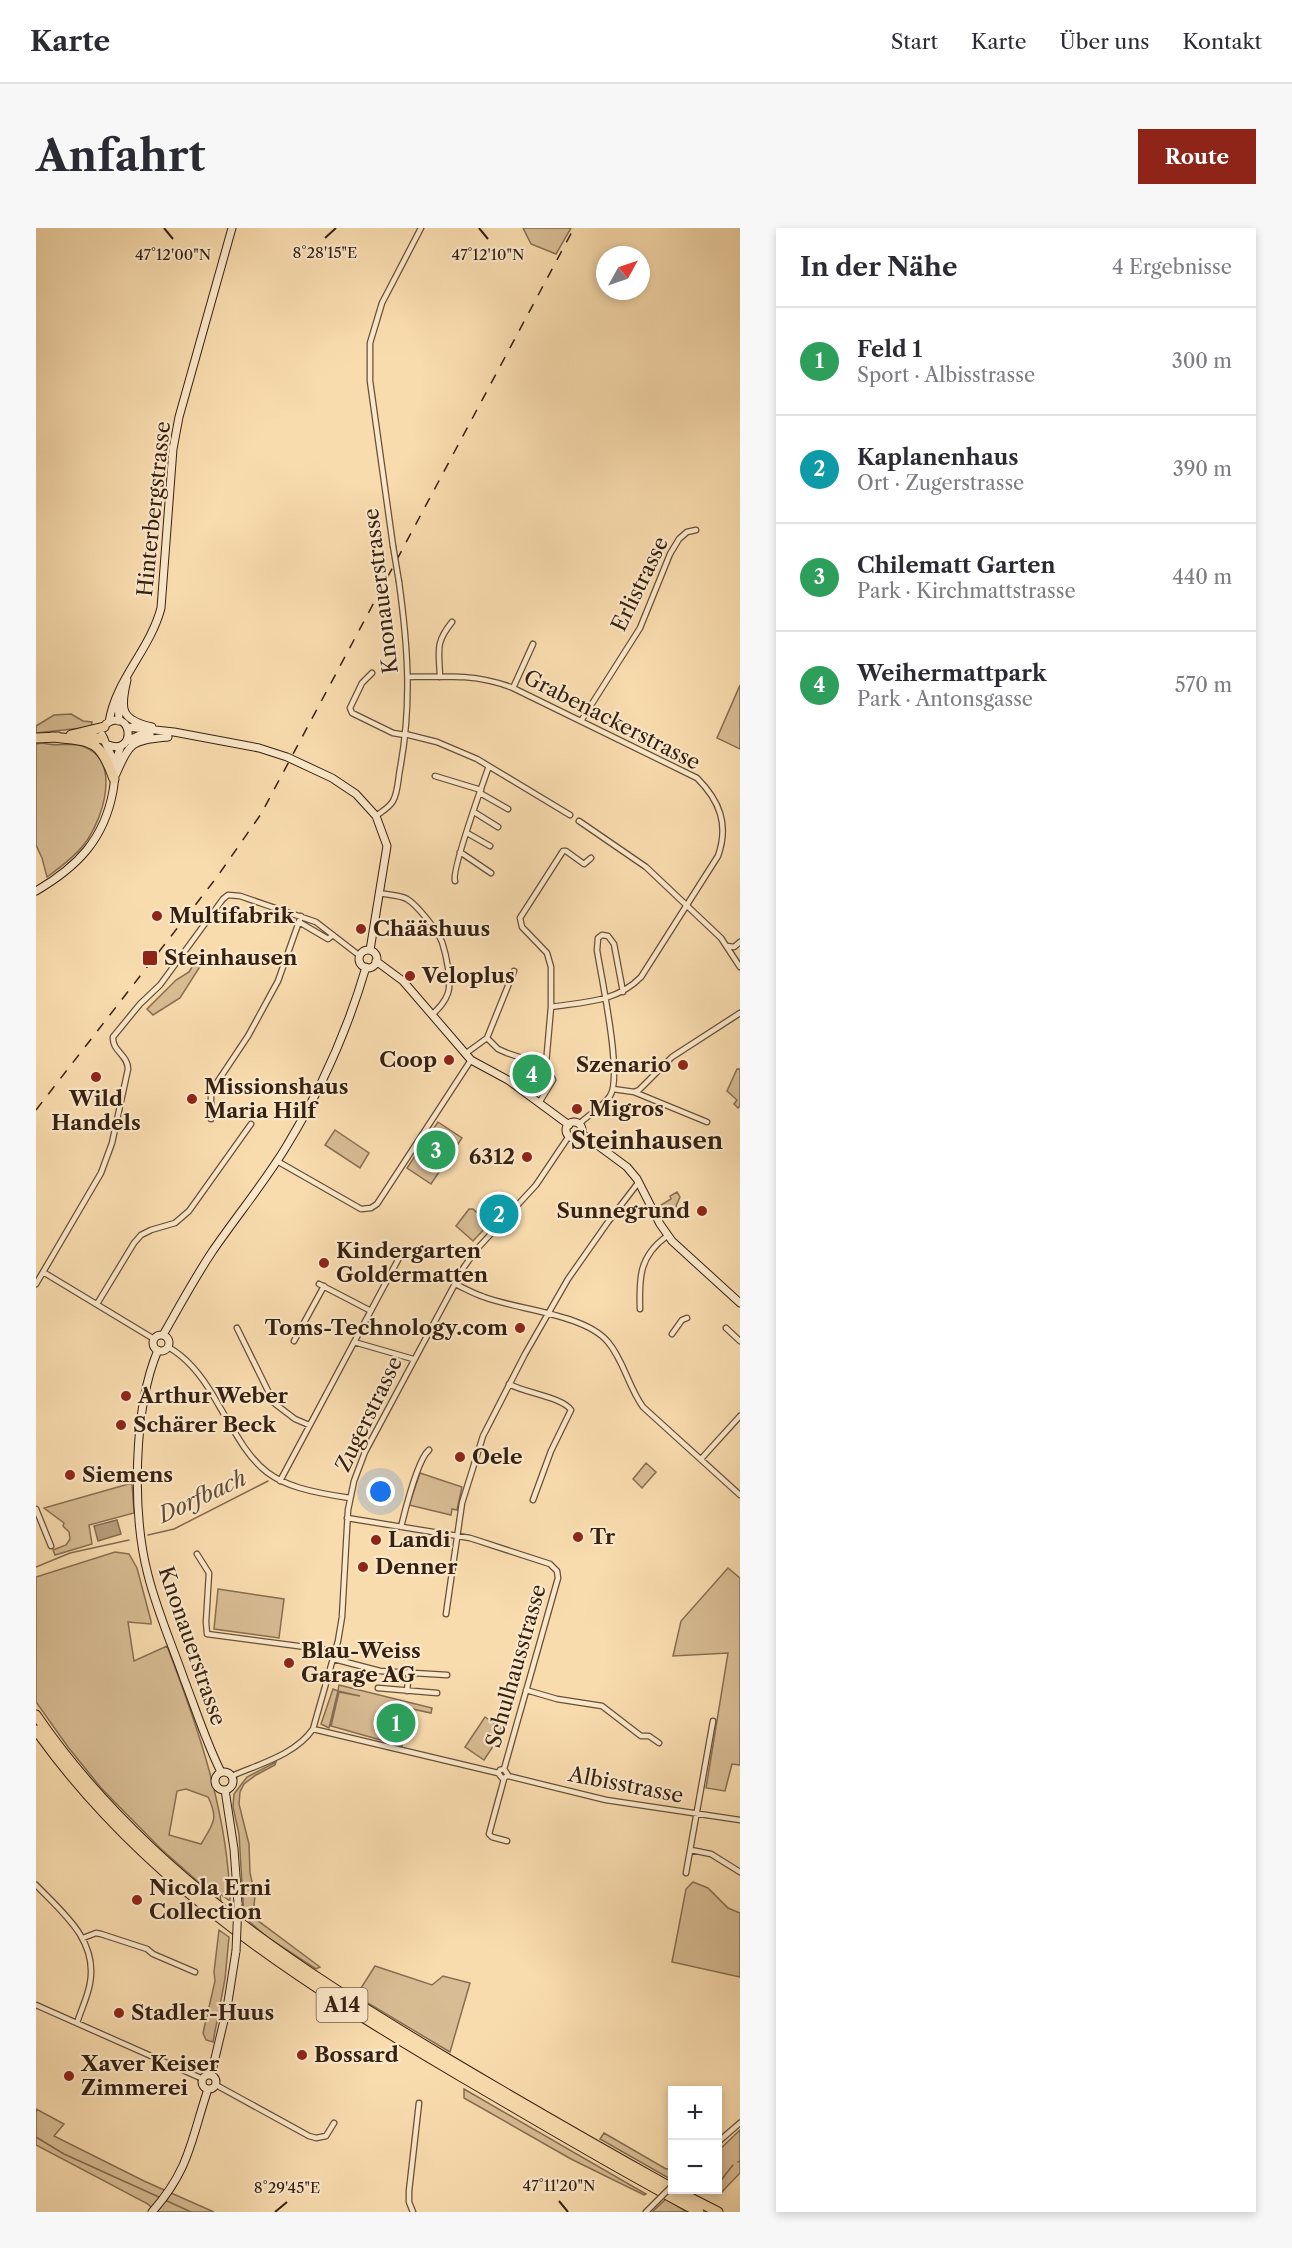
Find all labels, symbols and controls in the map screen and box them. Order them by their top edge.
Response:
text: Karte [30,24,110,58]
text: Start [891,29,938,54]
text: Karte [971,29,1027,54]
text: Über uns [1060,29,1149,54]
text: Kontakt [1182,29,1262,54]
button: Route [1138,129,1256,184]
text: Anfahrt [36,130,205,182]
text: 8°28'15"E [293,243,357,262]
text: 47°12'00"N [135,245,211,264]
text: 47°12'10"N [452,245,524,264]
north arrow [596,246,650,300]
text: In der Nähe [800,251,957,283]
text: 4 Ergebnisse [1112,255,1232,279]
text: Feld 1 [857,336,922,363]
text: 1 [815,349,824,373]
text: 300 m [1172,349,1232,373]
text: Sport · Albisstrasse [857,363,1035,387]
street label: Hinterbergstrasse [132,420,175,598]
text: Kaplanenhaus [857,444,1018,471]
text: 2 [814,457,825,481]
text: 390 m [1173,457,1232,481]
text: Ort · Zugerstrasse [857,471,1024,495]
street label: Knonauerstrasse [358,507,403,675]
street label: Erlistrasse [606,532,673,635]
text: Chilematt Garten [857,552,1056,579]
text: 3 [814,565,825,589]
text: 440 m [1172,565,1232,589]
text: Park · Kirchmattstrasse [857,579,1076,603]
text: Weihermattpark [857,660,1046,687]
street label: Grabenackerstrasse [520,664,705,775]
text: 4 [814,673,825,697]
text: 570 m [1175,673,1232,697]
text: Park · Antonsgasse [857,687,1033,711]
place label: Multifabrik [169,903,295,928]
marker: Multifabrik [150,909,164,923]
place label: Chääshuus [373,916,490,941]
marker: Chääshuus [354,922,368,936]
place label: Steinhausen [164,945,298,970]
marker: Steinhausen [141,949,159,967]
place label: Veloplus [421,963,515,988]
marker: Veloplus [403,969,417,983]
place label: Coop [379,1047,437,1072]
pin: 4 [512,1052,552,1096]
place label: Szenario [576,1052,671,1077]
marker: Coop [442,1053,456,1067]
marker: Szenario [676,1058,690,1072]
marker: Wild Handels [89,1070,103,1084]
place label: Missionshaus Maria Hilf [204,1074,348,1123]
place label: Wild Handels [51,1086,141,1135]
marker: Missionshaus Maria Hilf [185,1092,199,1106]
place label: Migros [589,1096,664,1121]
marker: Migros [570,1102,584,1116]
district label: Steinhausen [571,1126,724,1155]
pin: 3 [416,1128,456,1172]
place label: 6312 [469,1144,515,1169]
marker: 6312 [520,1150,534,1164]
pin: 2 [480,1192,518,1236]
place label: Sunnegrund [557,1198,690,1223]
marker: Sunnegrund [695,1204,709,1218]
place label: Kindergarten Goldermatten [336,1238,489,1287]
marker: Kindergarten Goldermatten [317,1256,331,1270]
place label: Toms-Technology.com [265,1315,508,1340]
marker: Toms-Technology.com [513,1321,527,1335]
street label: Zugerstrasse [330,1352,407,1475]
place label: Arthur Weber [137,1383,289,1408]
marker: Arthur Weber [119,1389,133,1403]
place label: Schärer Beck [133,1412,277,1437]
marker: Schärer Beck [114,1418,128,1432]
place label: Oele [472,1444,523,1469]
marker: Oele [453,1450,467,1464]
place label: Siemens [82,1462,173,1487]
water label: Dorfbach [152,1464,251,1529]
marker: Siemens [63,1468,77,1482]
your location [366,1477,395,1506]
place label: Tr [590,1524,616,1549]
place label: Landi [388,1527,451,1552]
marker: Tr [571,1530,585,1544]
marker: Landi [369,1533,383,1547]
place label: Denner [375,1554,458,1579]
marker: Denner [356,1560,370,1574]
street label: Knonauerstrasse [154,1563,231,1729]
street label: Schulhausstrasse [480,1581,551,1750]
place label: Blau-Weiss Garage AG [301,1638,421,1687]
marker: Blau-Weiss Garage AG [282,1656,296,1670]
pin: 1 [376,1700,416,1746]
street label: Albisstrasse [566,1761,686,1808]
place label: Nicola Erni Collection [149,1875,272,1924]
marker: Nicola Erni Collection [130,1893,144,1907]
road number: A14 [316,1988,368,2022]
place label: Stadler-Huus [131,2000,274,2025]
marker: Stadler-Huus [112,2006,126,2020]
place label: Bossard [314,2042,399,2067]
marker: Bossard [295,2048,309,2062]
place label: Xaver Keiser Zimmerei [80,2051,220,2100]
marker: Xaver Keiser Zimmerei [62,2069,76,2083]
map controls [668,2086,722,2194]
button: + [668,2086,722,2140]
button: − [668,2140,722,2194]
text: 47°11'20"N [523,2176,595,2195]
text: 8°29'45"E [254,2178,320,2197]

